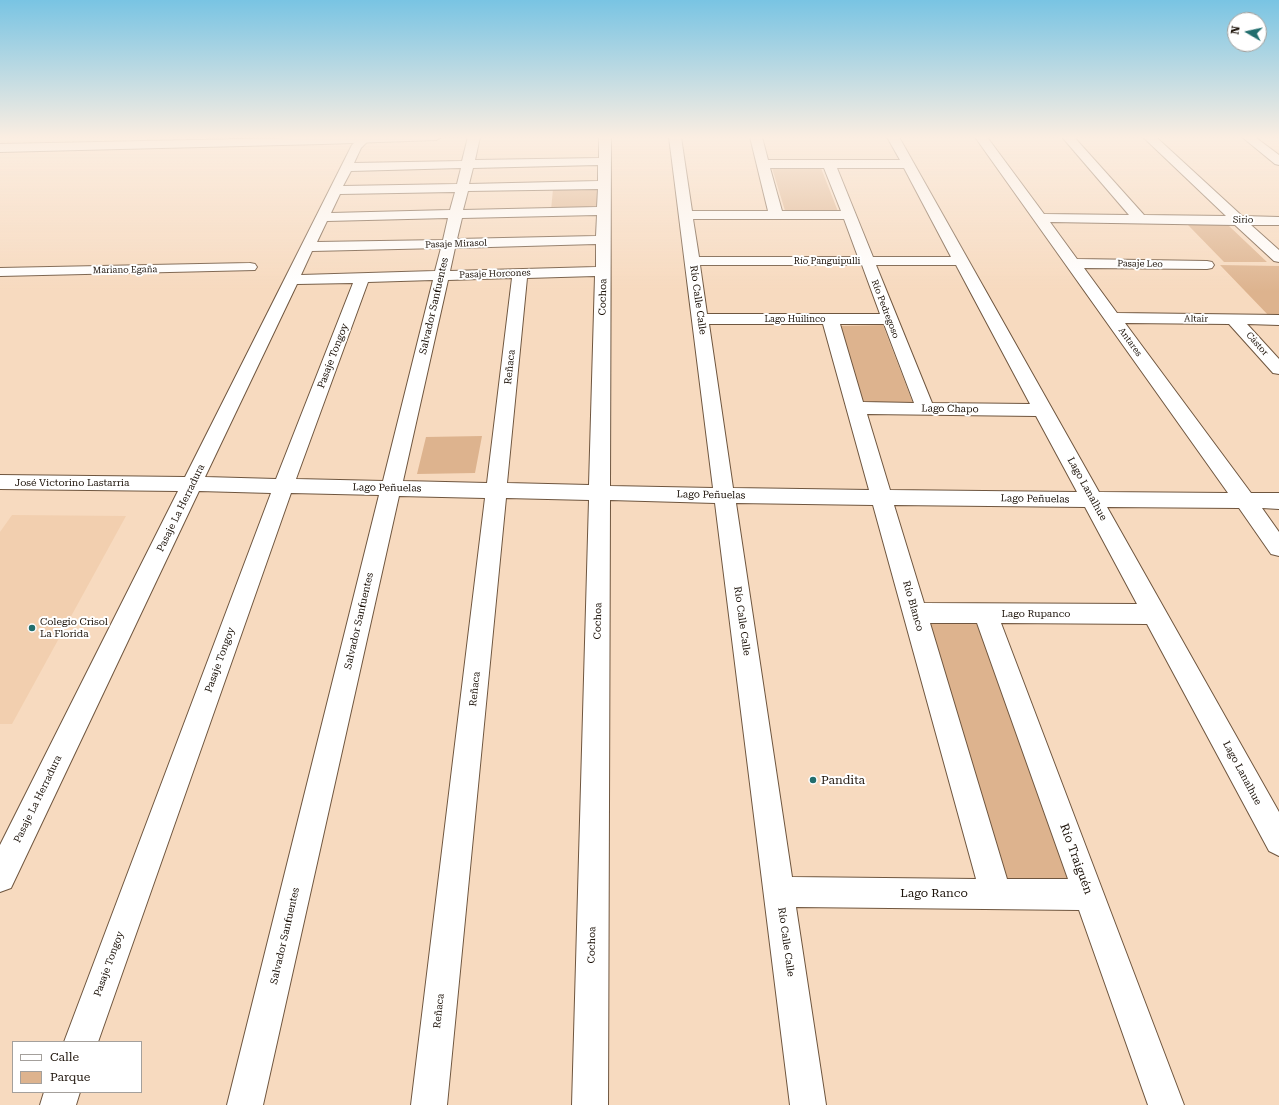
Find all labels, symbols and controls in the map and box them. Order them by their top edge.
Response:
north arrow [1227,12,1267,52]
text: N [1229,25,1243,35]
street label: Sirio [1233,214,1253,226]
street label: Pasaje Mirasol [425,238,487,250]
street label: Salvador Sanfuentes [417,256,451,356]
street label: Río Panguipulli [794,256,860,266]
street label: Pasaje Leo [1117,258,1163,270]
street label: Mariano Egaña [93,264,157,276]
street label: Río Calle Calle [687,265,709,335]
street label: Pasaje Horcones [459,267,531,281]
street label: Cochoa [597,278,609,316]
street label: Río Pedregoso [869,278,901,340]
street label: Altair [1184,313,1208,325]
street label: Lago Huilinco [764,314,826,324]
street label: Pasaje Tongoy [315,322,351,390]
street label: Antares [1116,325,1144,359]
street label: Cástor [1244,330,1270,358]
street label: Reñaca [502,349,518,385]
street label: Lago Chapo [921,402,979,416]
street label: Lago Lanalhue [1065,455,1109,523]
street label: Pasaje La Herradura [155,462,207,554]
street label: José Victorino Lastarria [15,477,129,489]
street label: Lago Peñuelas [353,481,421,495]
street label: Lago Peñuelas [677,488,745,502]
street label: Lago Peñuelas [1001,492,1069,506]
street label: Salvador Sanfuentes [342,571,376,671]
street label: Río Blanco [900,579,926,633]
street label: Río Calle Calle [731,586,753,656]
street label: Cochoa [592,602,604,640]
street label: Lago Rupanco [1002,608,1070,620]
place label: Colegio Crisol La Florida [40,616,108,640]
marker: Colegio Crisol La Florida [27,623,37,633]
street label: Pasaje Tongoy [203,626,237,694]
street label: Reñaca [467,671,483,707]
street label: Lago Lanalhue [1220,739,1264,807]
street label: Pasaje La Herradura [12,753,64,845]
place label: Pandita [821,773,865,787]
marker: Pandita [808,775,818,785]
street label: Río Traiguén [1057,822,1095,896]
street label: Salvador Sanfuentes [268,886,302,986]
street label: Lago Ranco [900,886,968,900]
street label: Río Calle Calle [775,907,797,977]
street label: Cochoa [586,926,598,964]
street label: Pasaje Tongoy [92,930,126,998]
street label: Reñaca [431,993,447,1029]
legend [12,1041,142,1093]
text: Calle [50,1050,79,1064]
text: Parque [50,1070,90,1084]

